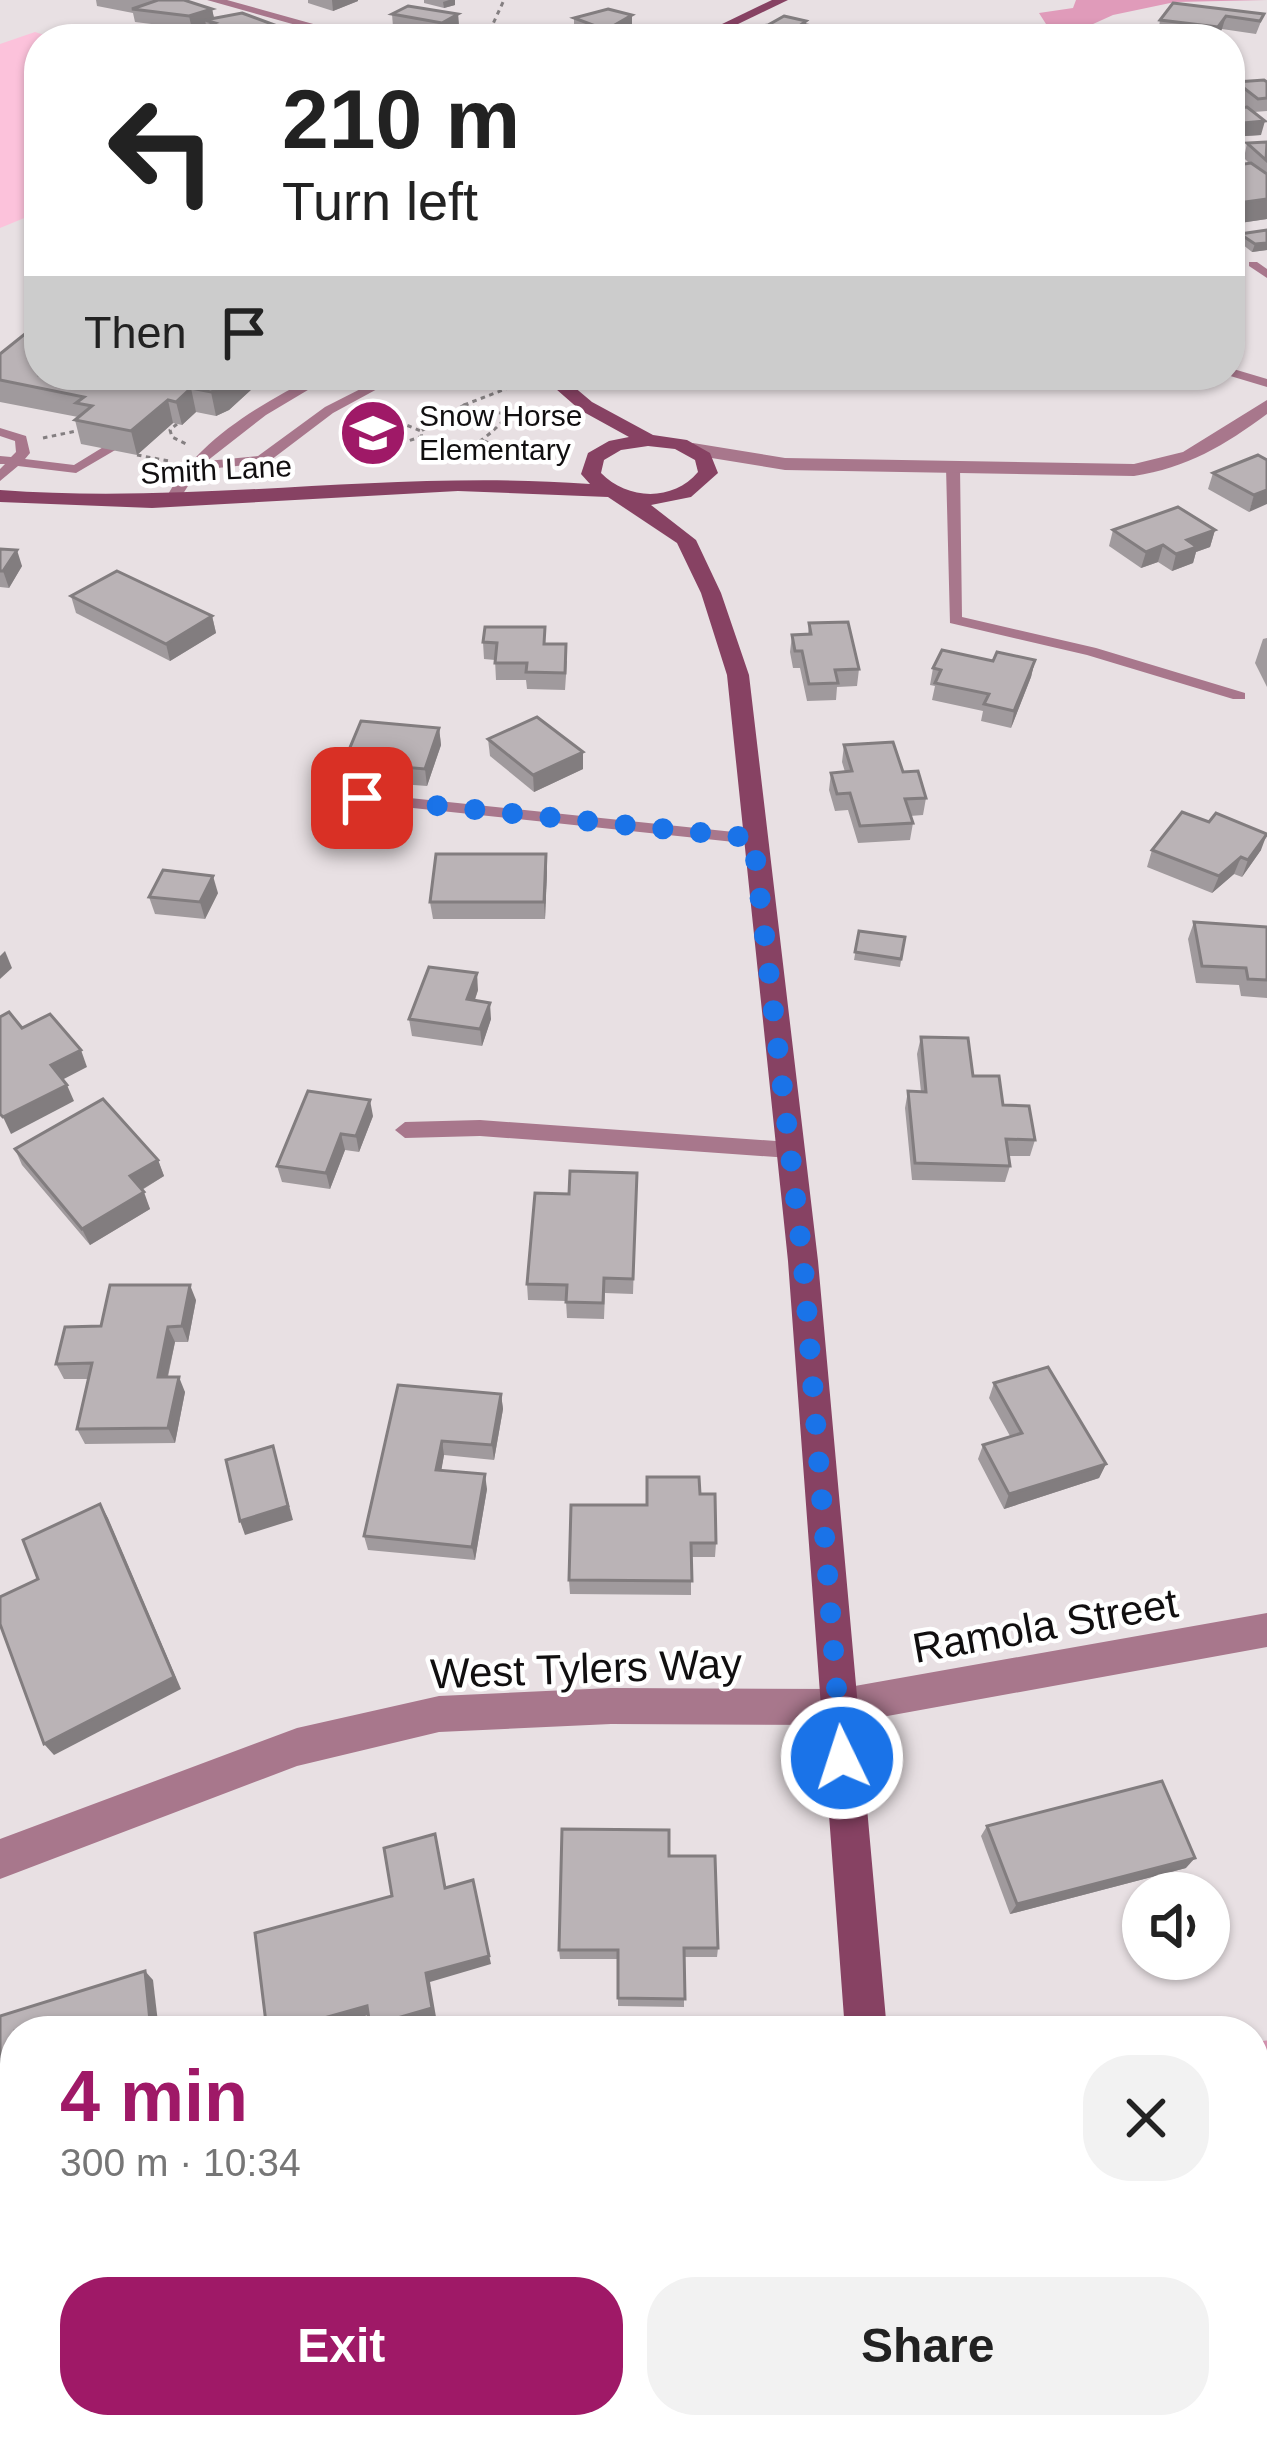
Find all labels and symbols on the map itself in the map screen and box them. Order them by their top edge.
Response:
school or university icon: Snow Horse Elementary [338,398,408,468]
place label: Snow Horse Elementary [419,399,582,466]
street label: Smith Lane [139,449,293,490]
pin [311,747,413,849]
street label: Ramola Street [909,1579,1182,1672]
street label: West Tylers Way [429,1640,743,1697]
position arrow [779,1695,905,1821]

